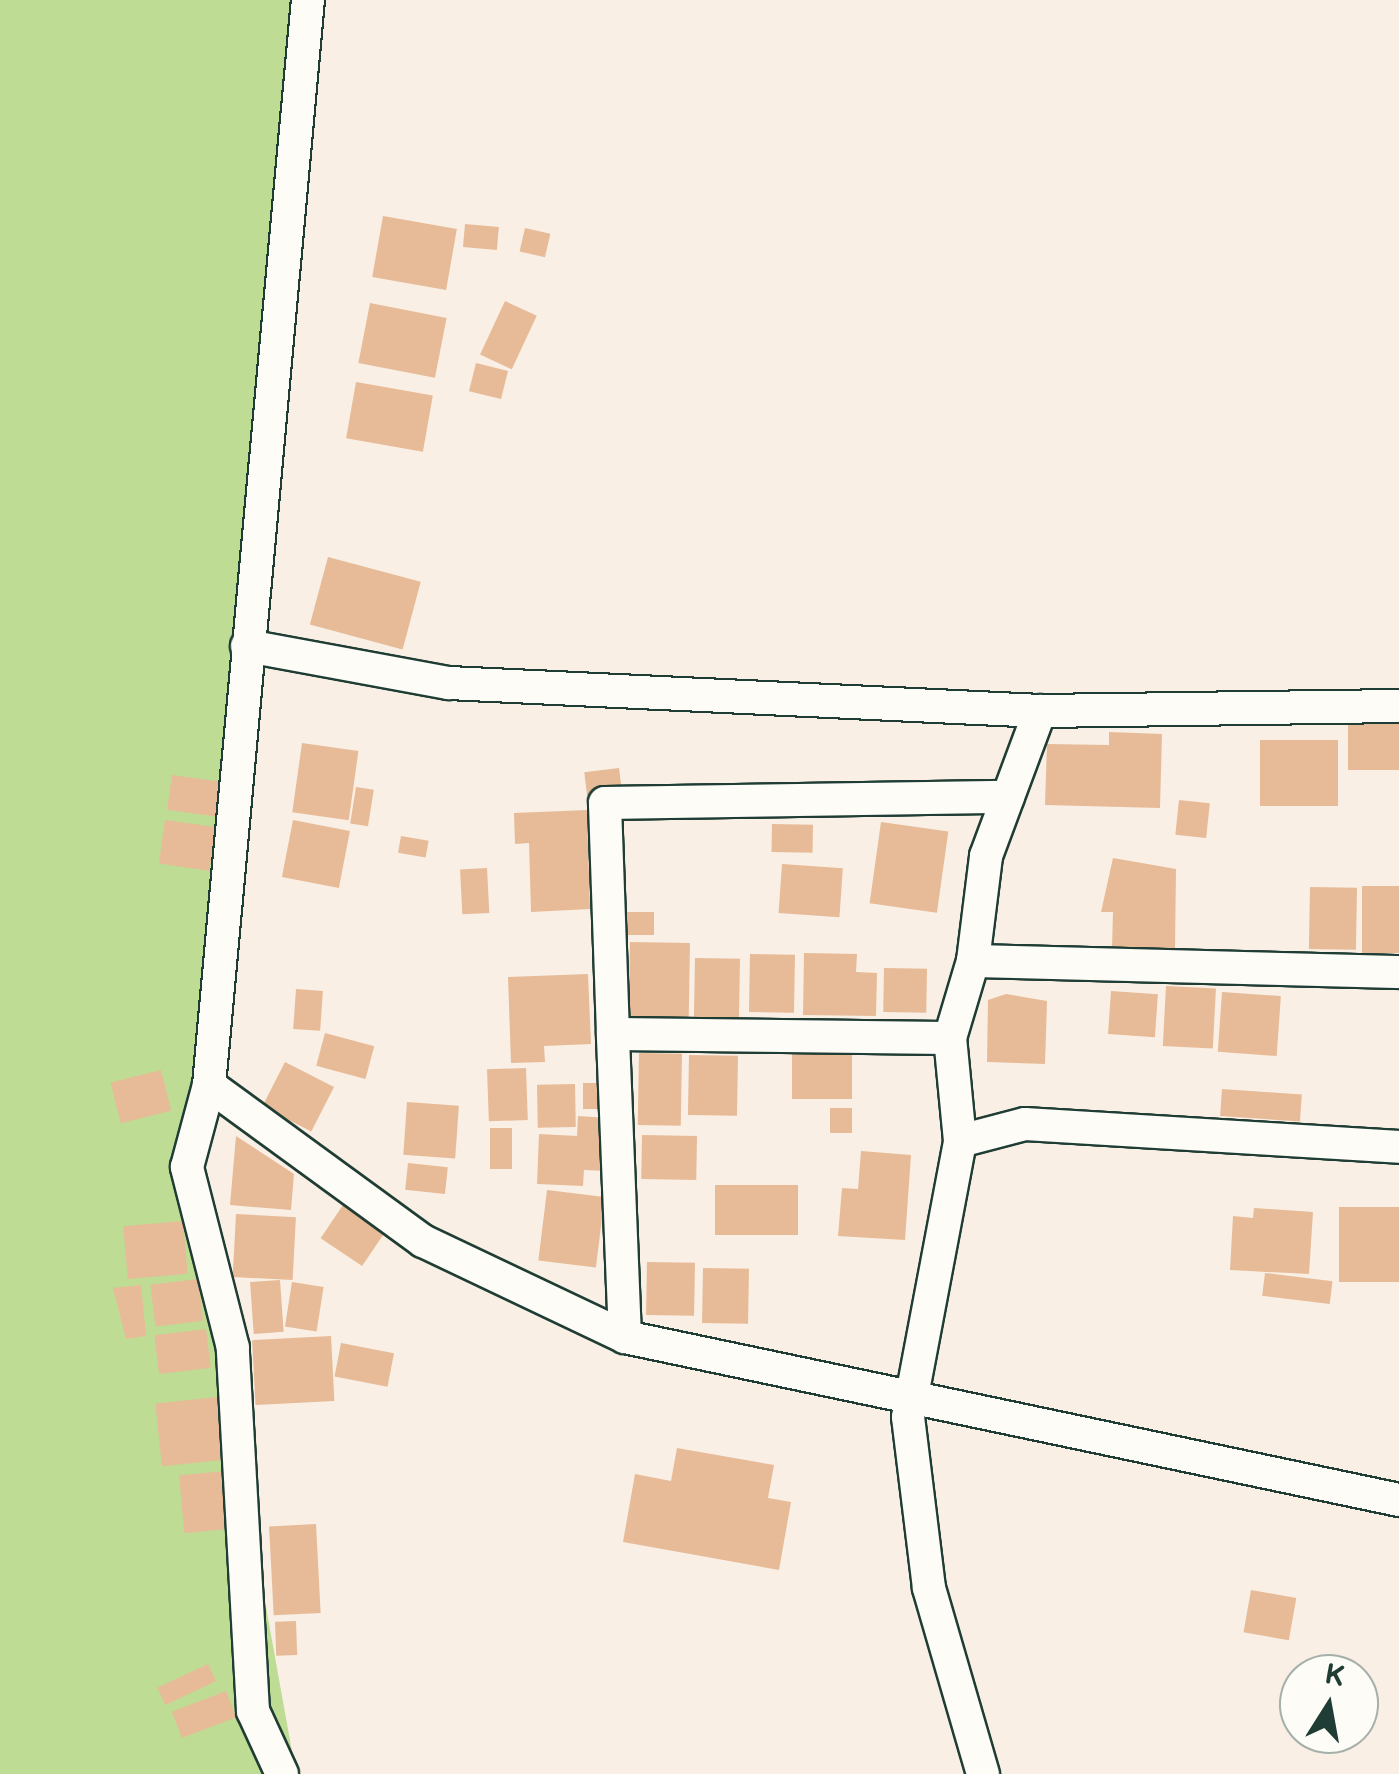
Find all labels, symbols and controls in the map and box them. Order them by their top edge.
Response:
north arrow [1279,1654,1379,1754]
text: K [1322,1658,1347,1694]

